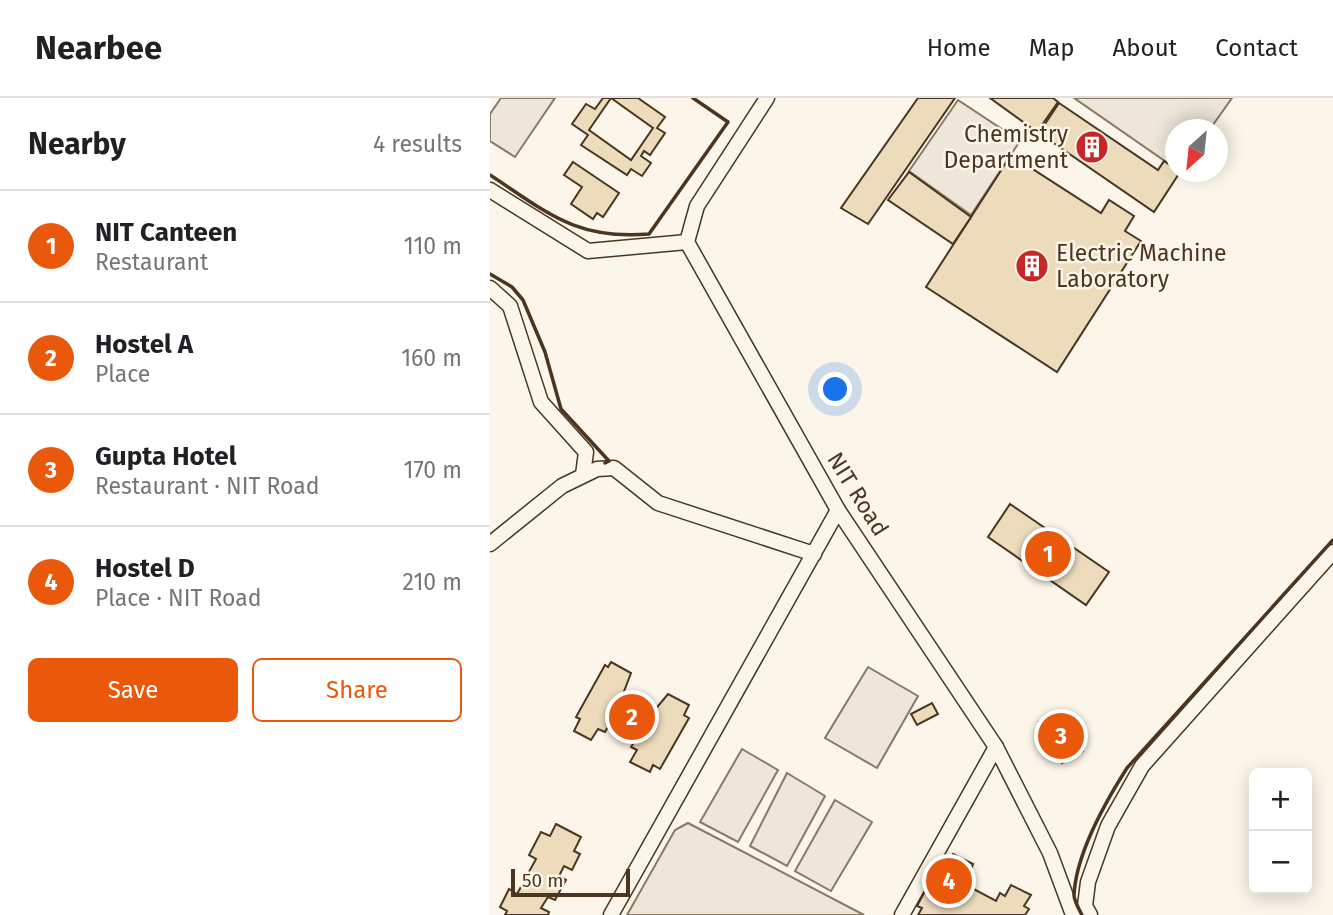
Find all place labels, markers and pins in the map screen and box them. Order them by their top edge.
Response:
place label: Chemistry Department [944,120,1069,174]
building icon: Chemistry Department [1073,128,1111,166]
place label: Electric Machine Laboratory [1056,239,1226,293]
building icon: Electric Machine Laboratory [1013,247,1051,285]
pin: 1 [1025,528,1071,580]
pin: 2 [609,691,655,743]
pin: 3 [1038,710,1084,762]
pin: 4 [926,855,972,907]

